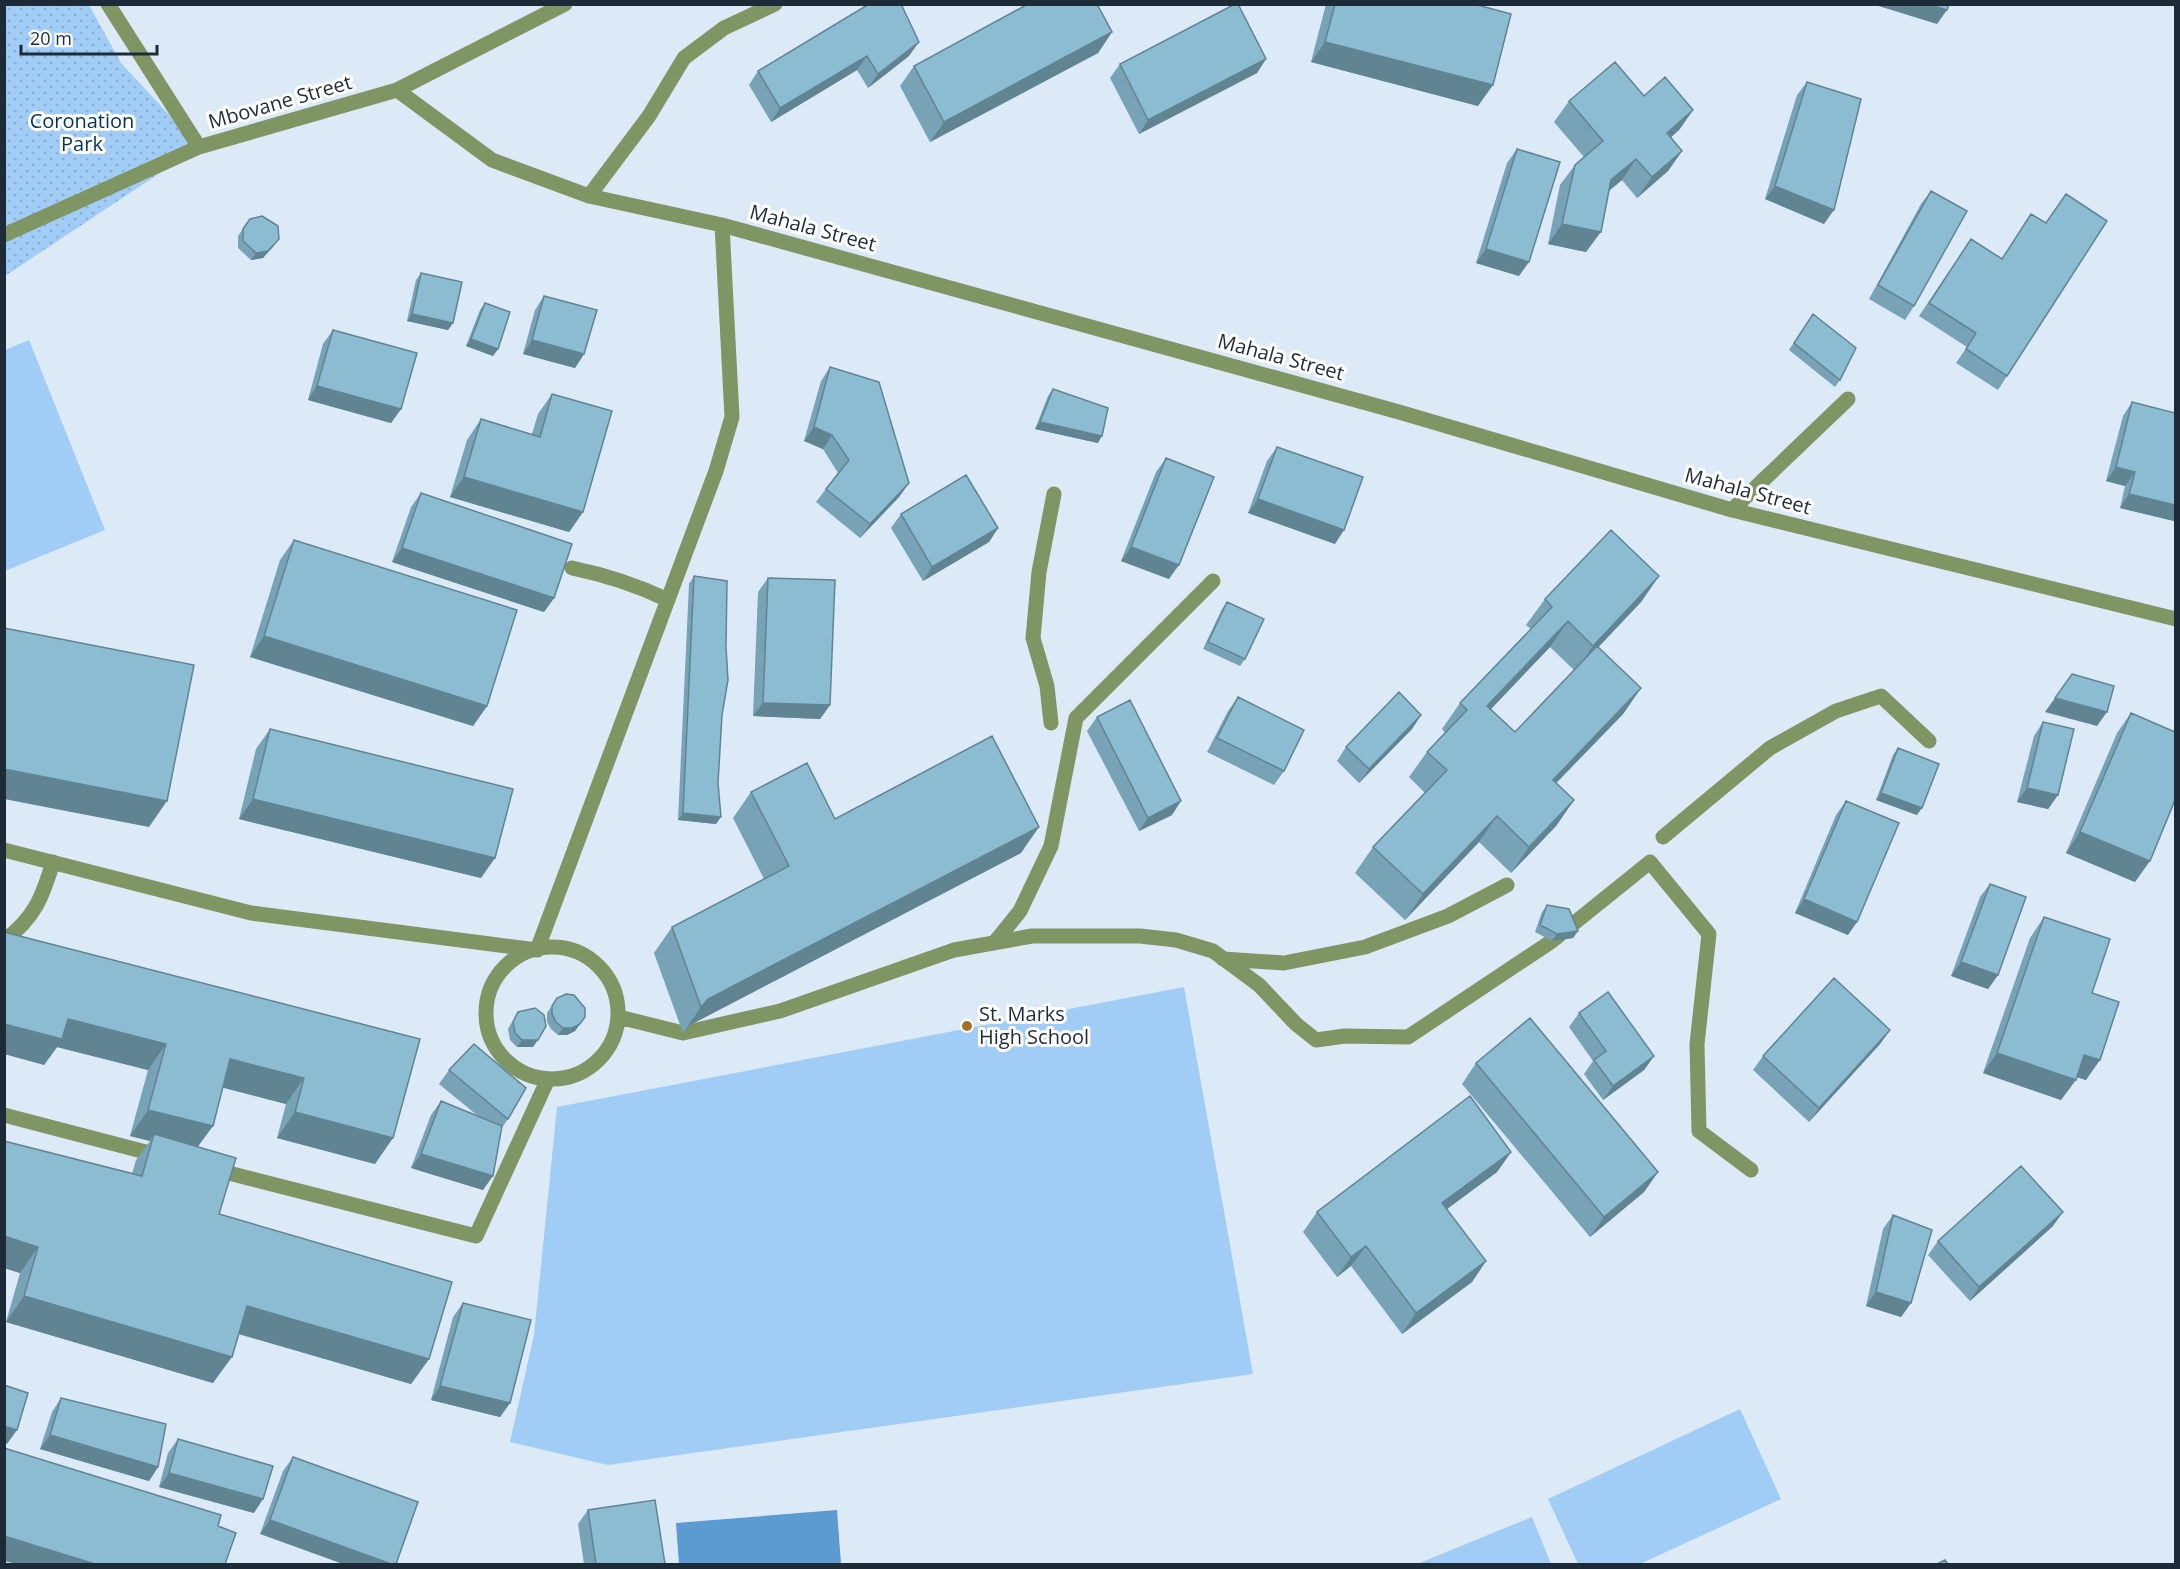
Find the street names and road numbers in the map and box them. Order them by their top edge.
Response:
street label: Mbovane Street [205,68,355,135]
street label: Mahala Street [747,198,879,257]
street label: Mahala Street [1215,327,1347,386]
street label: Mahala Street [1682,461,1814,520]

